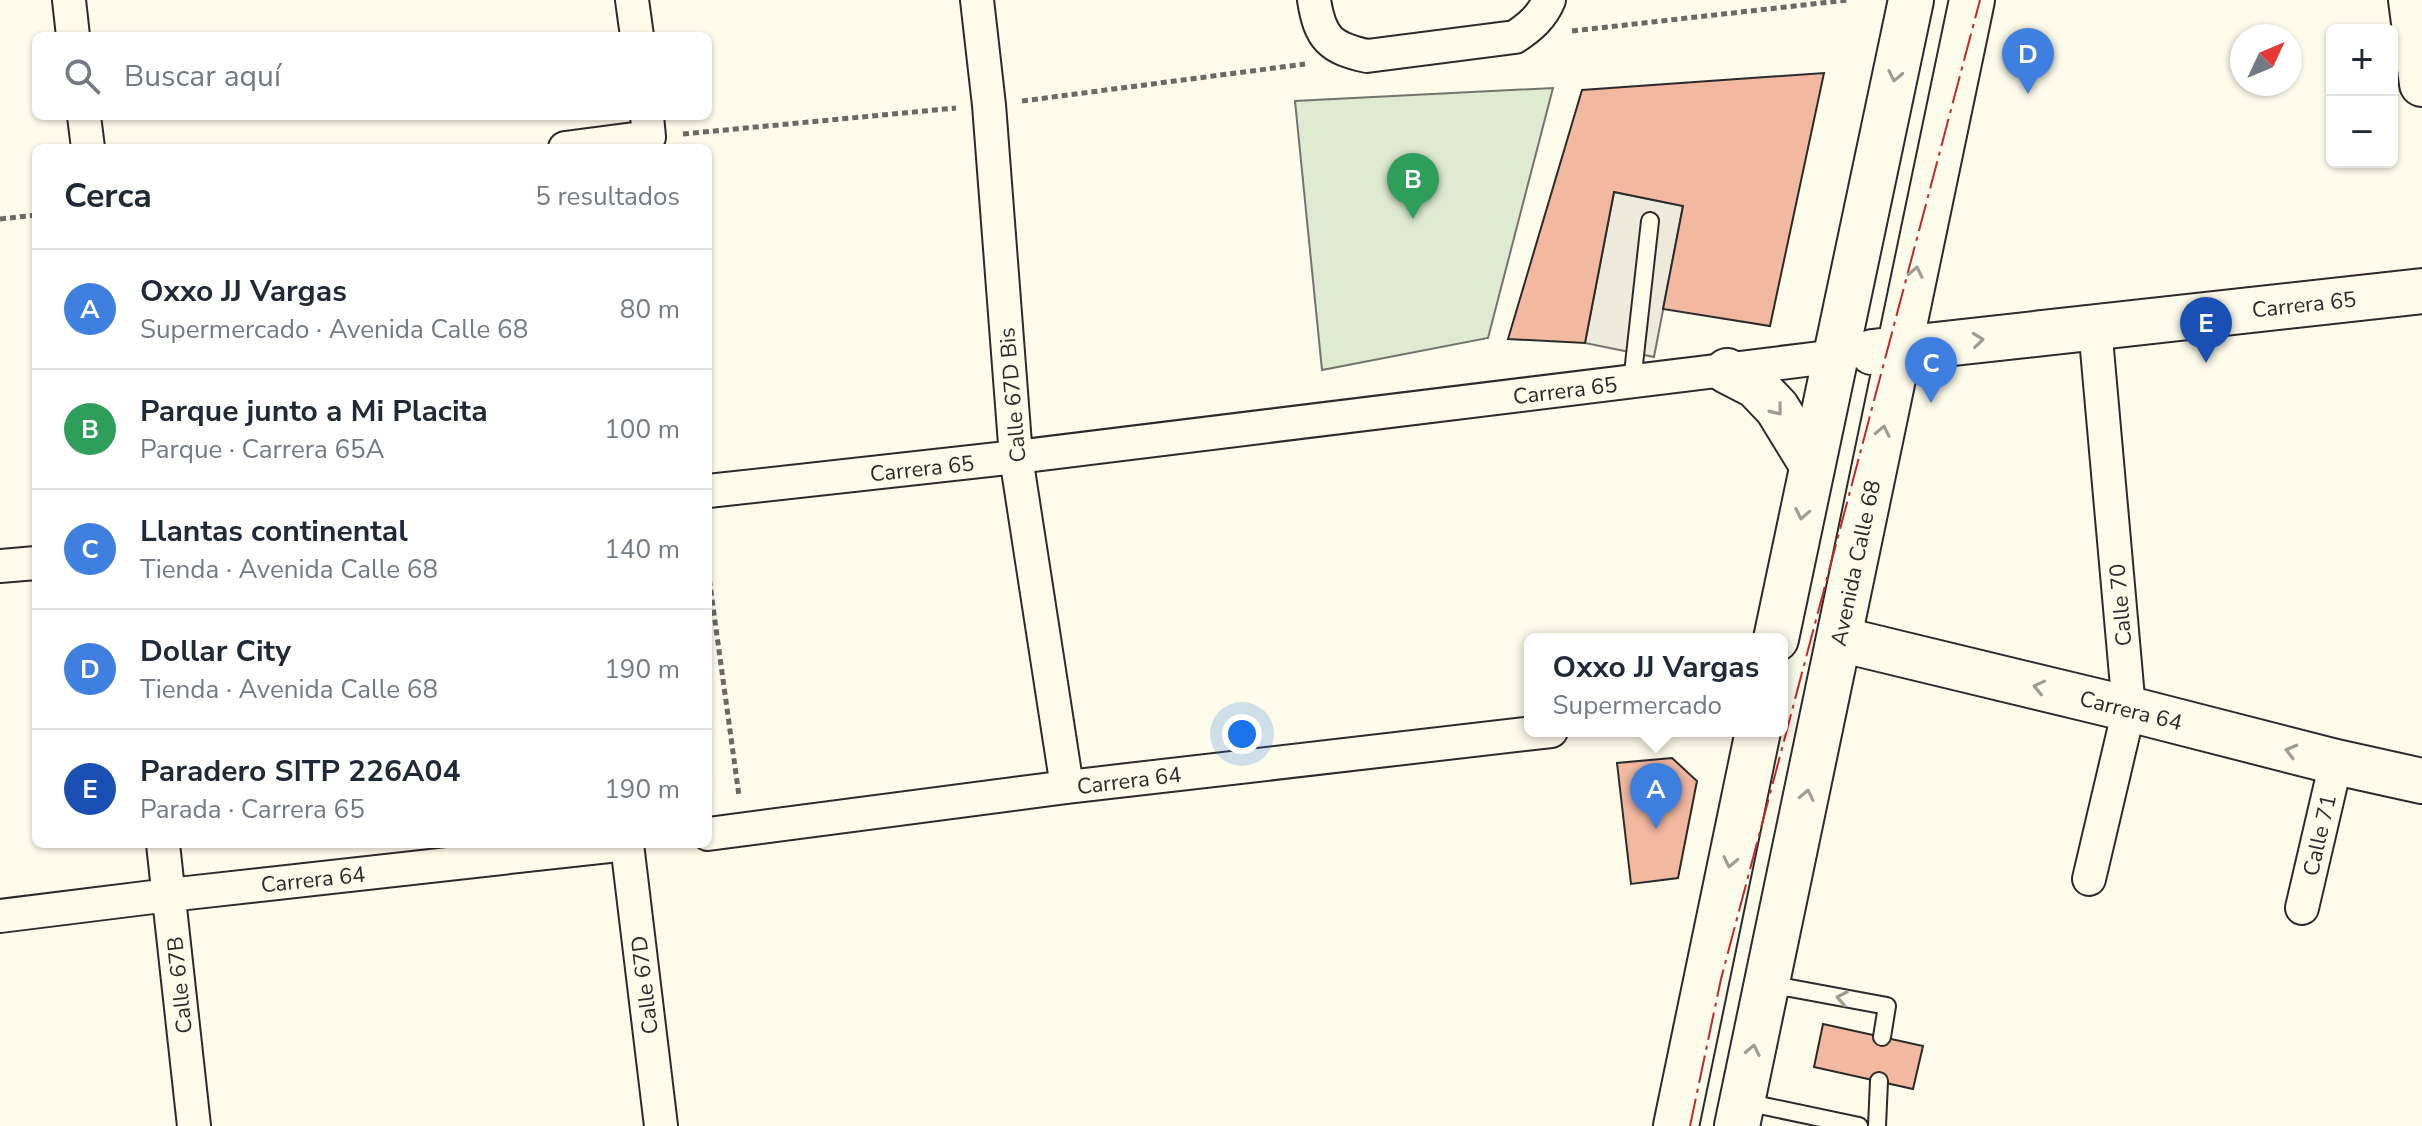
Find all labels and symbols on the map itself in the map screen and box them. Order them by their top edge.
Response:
north arrow [2230,24,2302,96]
pin: D [2002,28,2054,94]
one-way arrow [1887,69,1904,83]
pin: B [1387,153,1439,219]
one-way arrow [1907,266,1924,279]
street label: Carrera 65 [2250,285,2358,325]
pin: E [2180,297,2232,363]
street label: Calle 67D Bis [992,326,1034,464]
one-way arrow [1972,331,1985,348]
pin: C [1905,337,1957,403]
street label: Carrera 65 [1511,370,1619,412]
one-way arrow [1767,401,1782,415]
one-way arrow [1874,425,1891,439]
street label: Carrera 65 [868,449,976,489]
street label: Avenida Calle 68 [1824,478,1888,649]
one-way arrow [1794,507,1811,520]
street label: Calle 70 [2102,562,2140,647]
one-way arrow [2033,679,2047,696]
street label: Carrera 64 [2076,684,2185,738]
your location [1222,714,1262,754]
one-way arrow [2285,743,2299,760]
street label: Carrera 64 [1075,760,1183,802]
pin: A [1630,763,1682,829]
one-way arrow [1797,789,1814,802]
street label: Calle 71 [2296,792,2344,879]
one-way arrow [1723,855,1740,869]
street label: Carrera 64 [259,860,367,900]
street label: Calle 67D [624,934,666,1036]
street label: Calle 67B [160,935,200,1035]
one-way arrow [1836,990,1850,1007]
one-way arrow [1744,1043,1761,1057]

